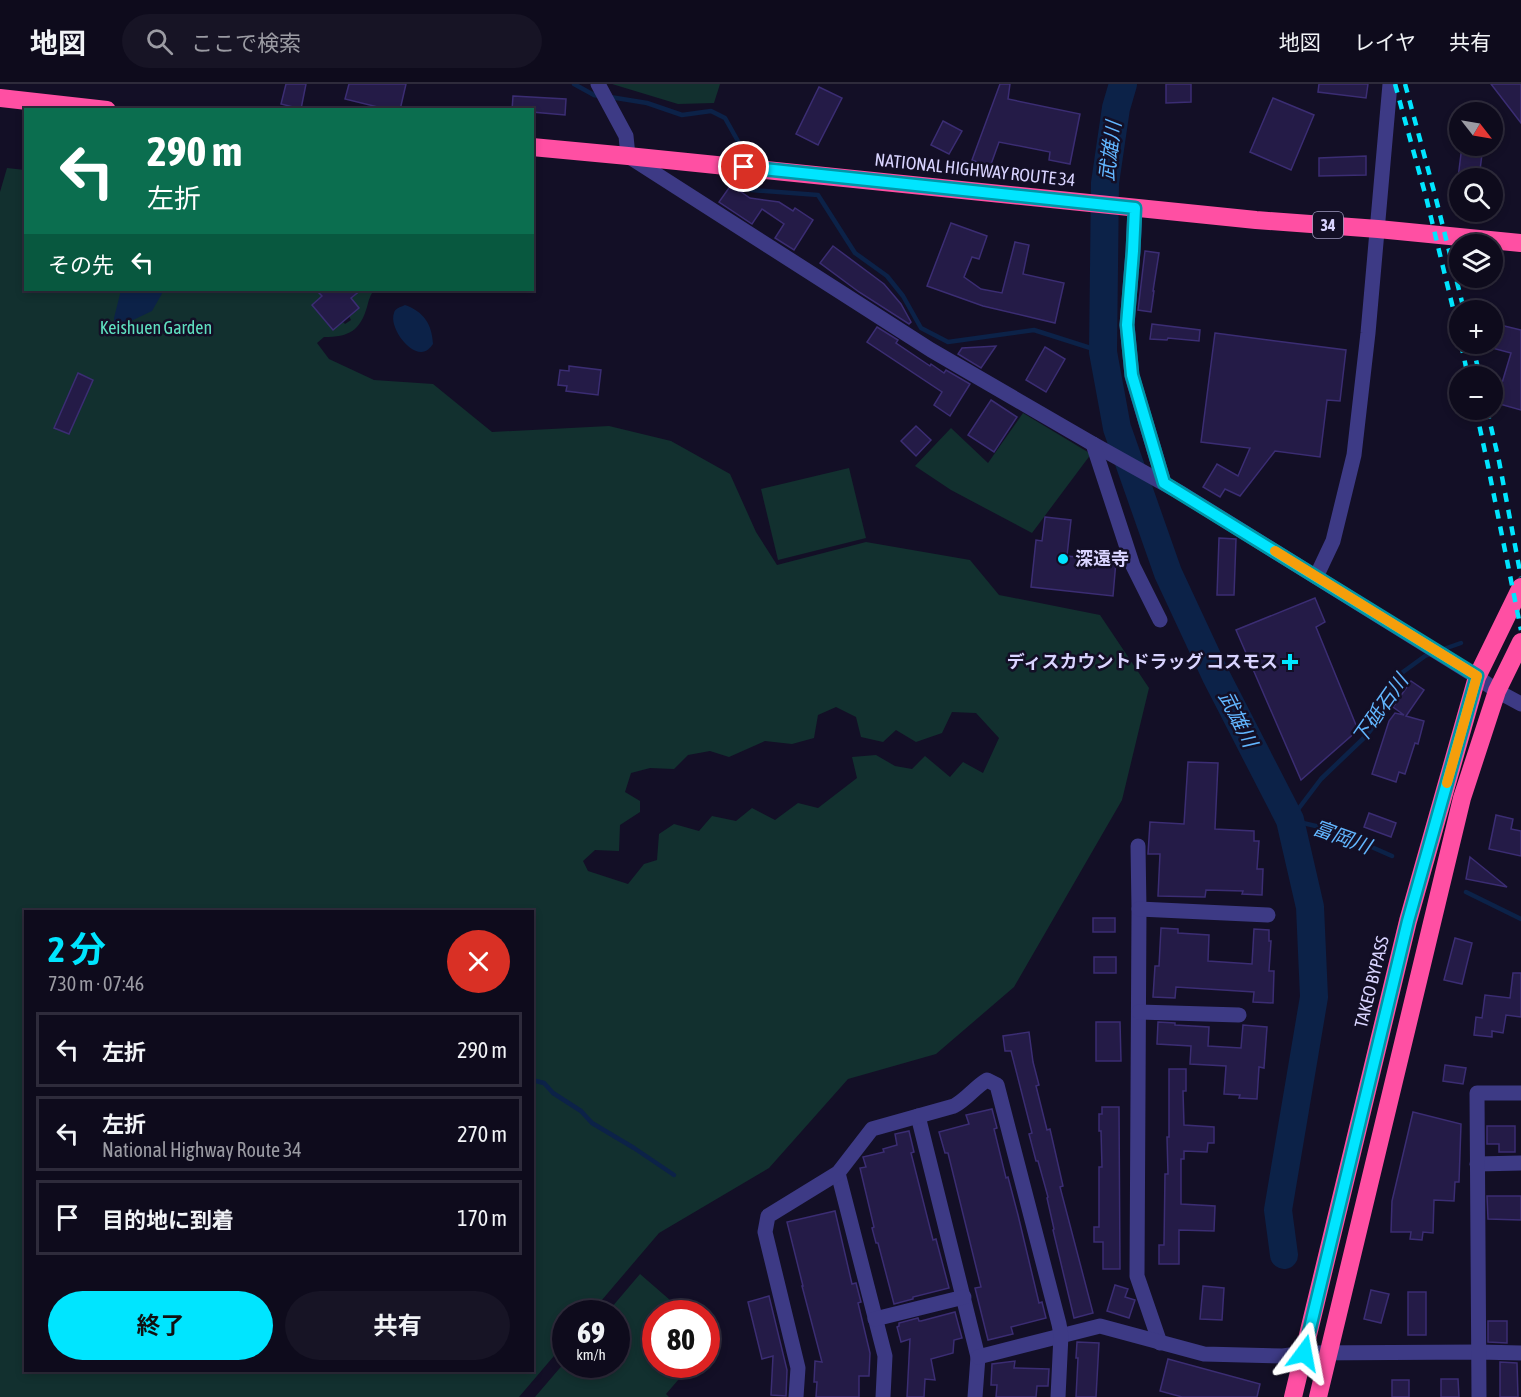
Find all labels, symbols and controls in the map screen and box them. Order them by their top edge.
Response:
search box [122,14,542,68]
icon: search [143,25,176,58]
text: 地図 [30,27,86,59]
text: ここで検索 [191,30,301,56]
text: 地図 [1279,30,1321,54]
text: レイヤ [1354,30,1416,54]
text: 共有 [1449,30,1491,54]
north arrow [1449,102,1503,156]
map controls [1449,102,1503,420]
water label: 武雄川 [1094,118,1125,182]
text: 290 m [147,127,242,175]
icon: left [48,132,126,210]
pin [718,141,769,192]
street label: NATIONAL HIGHWAY ROUTE 34 [874,149,1076,190]
icon: arrive [727,150,760,183]
button: search [1449,168,1503,222]
text: 左折 [147,183,201,214]
road number: 34 [1313,212,1343,238]
button: layers [1449,234,1503,288]
icon: left [126,246,159,279]
text: その先 [48,252,114,278]
button: + [1449,300,1503,354]
park label: Keishuen Garden [100,317,212,338]
button: − [1449,366,1503,420]
place label: 深遠寺 [1075,548,1129,569]
marker: 深遠寺 [1056,552,1070,566]
place label: ディスカウントドラッグ コスモス [1007,651,1278,672]
marker: ディスカウントドラッグ コスモス [1283,655,1297,669]
water label: 下砥石川 [1347,668,1413,748]
water label: 武雄川 [1215,687,1263,753]
water label: 富岡川 [1310,815,1376,858]
text: 2 分 [48,928,106,970]
button: close [447,930,510,993]
street label: TAKEO BYPASS [1350,933,1393,1030]
text: 730 m · 07:46 [48,972,144,995]
icon: left [51,1033,84,1066]
text: 290 m [457,1037,507,1063]
text: 左折 [102,1039,146,1065]
text: 左折 [102,1111,146,1137]
icon: left [51,1117,84,1150]
text: 270 m [457,1121,507,1147]
text: National Highway Route 34 [102,1138,302,1161]
icon: arrive [51,1201,84,1234]
text: 170 m [457,1205,507,1231]
text: 目的地に到着 [102,1207,234,1233]
button: 終了 [48,1291,273,1360]
button: 共有 [285,1291,510,1360]
speed limit sign: 80 [642,1300,720,1378]
text: 69 [577,1315,605,1349]
position arrow [1272,1321,1336,1385]
text: km/h [576,1346,606,1363]

